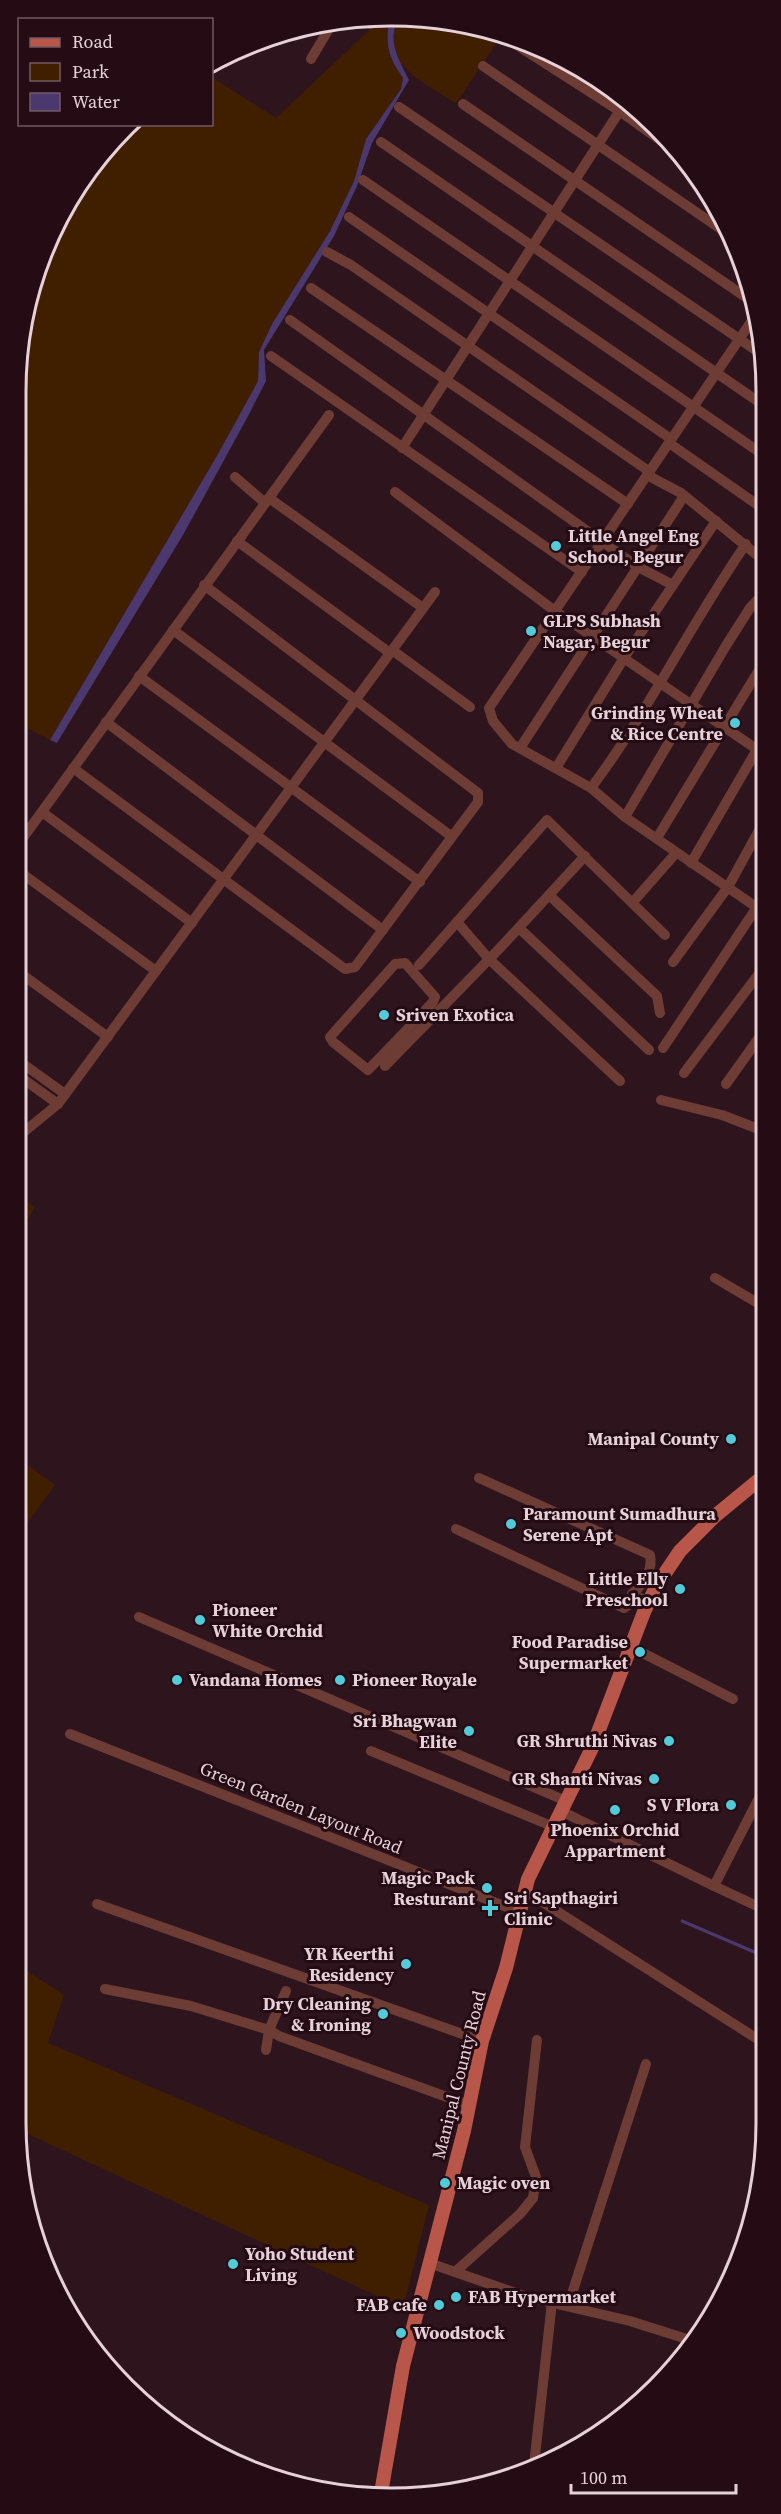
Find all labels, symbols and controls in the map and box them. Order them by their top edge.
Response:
legend [18,18,213,126]
text: Road [72,29,113,54]
text: Park [72,59,109,84]
text: Water [72,89,120,114]
place label: Little Angel Eng School, Begur [568,523,699,569]
marker: Little Angel Eng School, Begur [549,539,563,553]
place label: GLPS Subhash Nagar, Begur [543,608,661,654]
marker: GLPS Subhash Nagar, Begur [524,624,538,638]
place label: Grinding Wheat & Rice Centre [591,700,724,746]
marker: Grinding Wheat & Rice Centre [728,716,742,730]
place label: Sriven Exotica [396,1002,515,1027]
marker: Sriven Exotica [377,1008,391,1022]
place label: Manipal County [588,1426,719,1451]
marker: Manipal County [724,1432,738,1446]
place label: Paramount Sumadhura Serene Apt [523,1501,716,1547]
marker: Paramount Sumadhura Serene Apt [504,1517,518,1531]
place label: Little Elly Preschool [585,1566,668,1612]
marker: Little Elly Preschool [673,1582,687,1596]
place label: Pioneer White Orchid [212,1597,323,1643]
marker: Pioneer White Orchid [193,1613,207,1627]
place label: Food Paradise Supermarket [512,1629,629,1675]
marker: Food Paradise Supermarket [633,1645,647,1659]
place label: Vandana Homes [189,1667,322,1692]
place label: Pioneer Royale [352,1667,477,1692]
marker: Vandana Homes [170,1673,184,1687]
marker: Pioneer Royale [333,1673,347,1687]
place label: Sri Bhagwan Elite [353,1708,457,1754]
marker: Sri Bhagwan Elite [462,1724,476,1738]
place label: GR Shruthi Nivas [517,1728,657,1753]
marker: GR Shruthi Nivas [662,1734,676,1748]
street label: Green Garden Layout Road [196,1755,406,1860]
place label: GR Shanti Nivas [512,1766,642,1791]
marker: GR Shanti Nivas [647,1772,661,1786]
place label: S V Flora [647,1792,719,1817]
marker: S V Flora [724,1798,738,1812]
marker: Phoenix Orchid Appartment [608,1803,622,1817]
place label: Phoenix Orchid Appartment [550,1817,680,1863]
place label: Magic Pack Resturant [381,1865,476,1911]
marker: Magic Pack Resturant [480,1881,494,1895]
place label: Sri Sapthagiri Clinic [504,1885,618,1931]
marker: Sri Sapthagiri Clinic [481,1899,499,1917]
place label: YR Keerthi Residency [304,1941,394,1987]
marker: YR Keerthi Residency [399,1957,413,1971]
street label: Manipal County Road [425,1988,492,2162]
place label: Dry Cleaning & Ironing [263,1991,371,2037]
marker: Dry Cleaning & Ironing [376,2007,390,2021]
place label: Magic oven [457,2170,550,2195]
marker: Magic oven [438,2176,452,2190]
place label: Yoho Student Living [245,2241,355,2287]
marker: Yoho Student Living [226,2257,240,2271]
place label: FAB Hypermarket [468,2284,616,2309]
marker: FAB Hypermarket [449,2290,463,2304]
place label: FAB cafe [356,2292,427,2317]
marker: FAB cafe [432,2298,446,2312]
place label: Woodstock [413,2320,505,2345]
marker: Woodstock [394,2326,408,2340]
scale bar [571,2457,736,2495]
text: 100 m [580,2465,627,2490]

